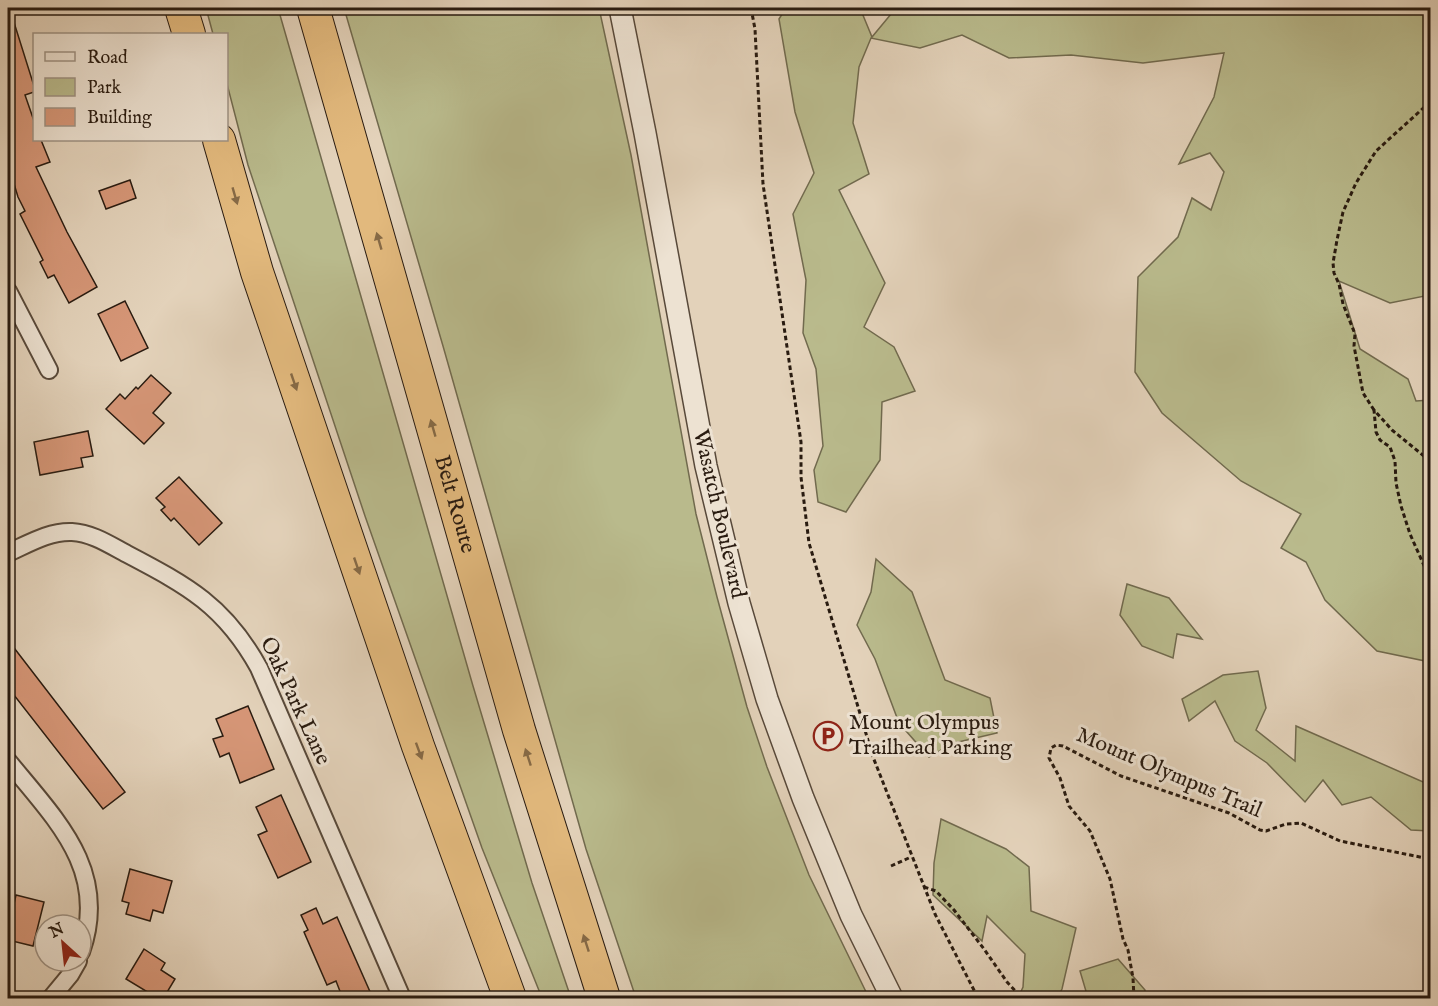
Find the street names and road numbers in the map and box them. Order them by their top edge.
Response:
street label: Wasatch Boulevard [686,427,752,602]
street label: Belt Route [427,452,482,556]
street label: Oak Park Lane [253,633,337,769]
street label: Mount Olympus Trail [1072,721,1266,825]

